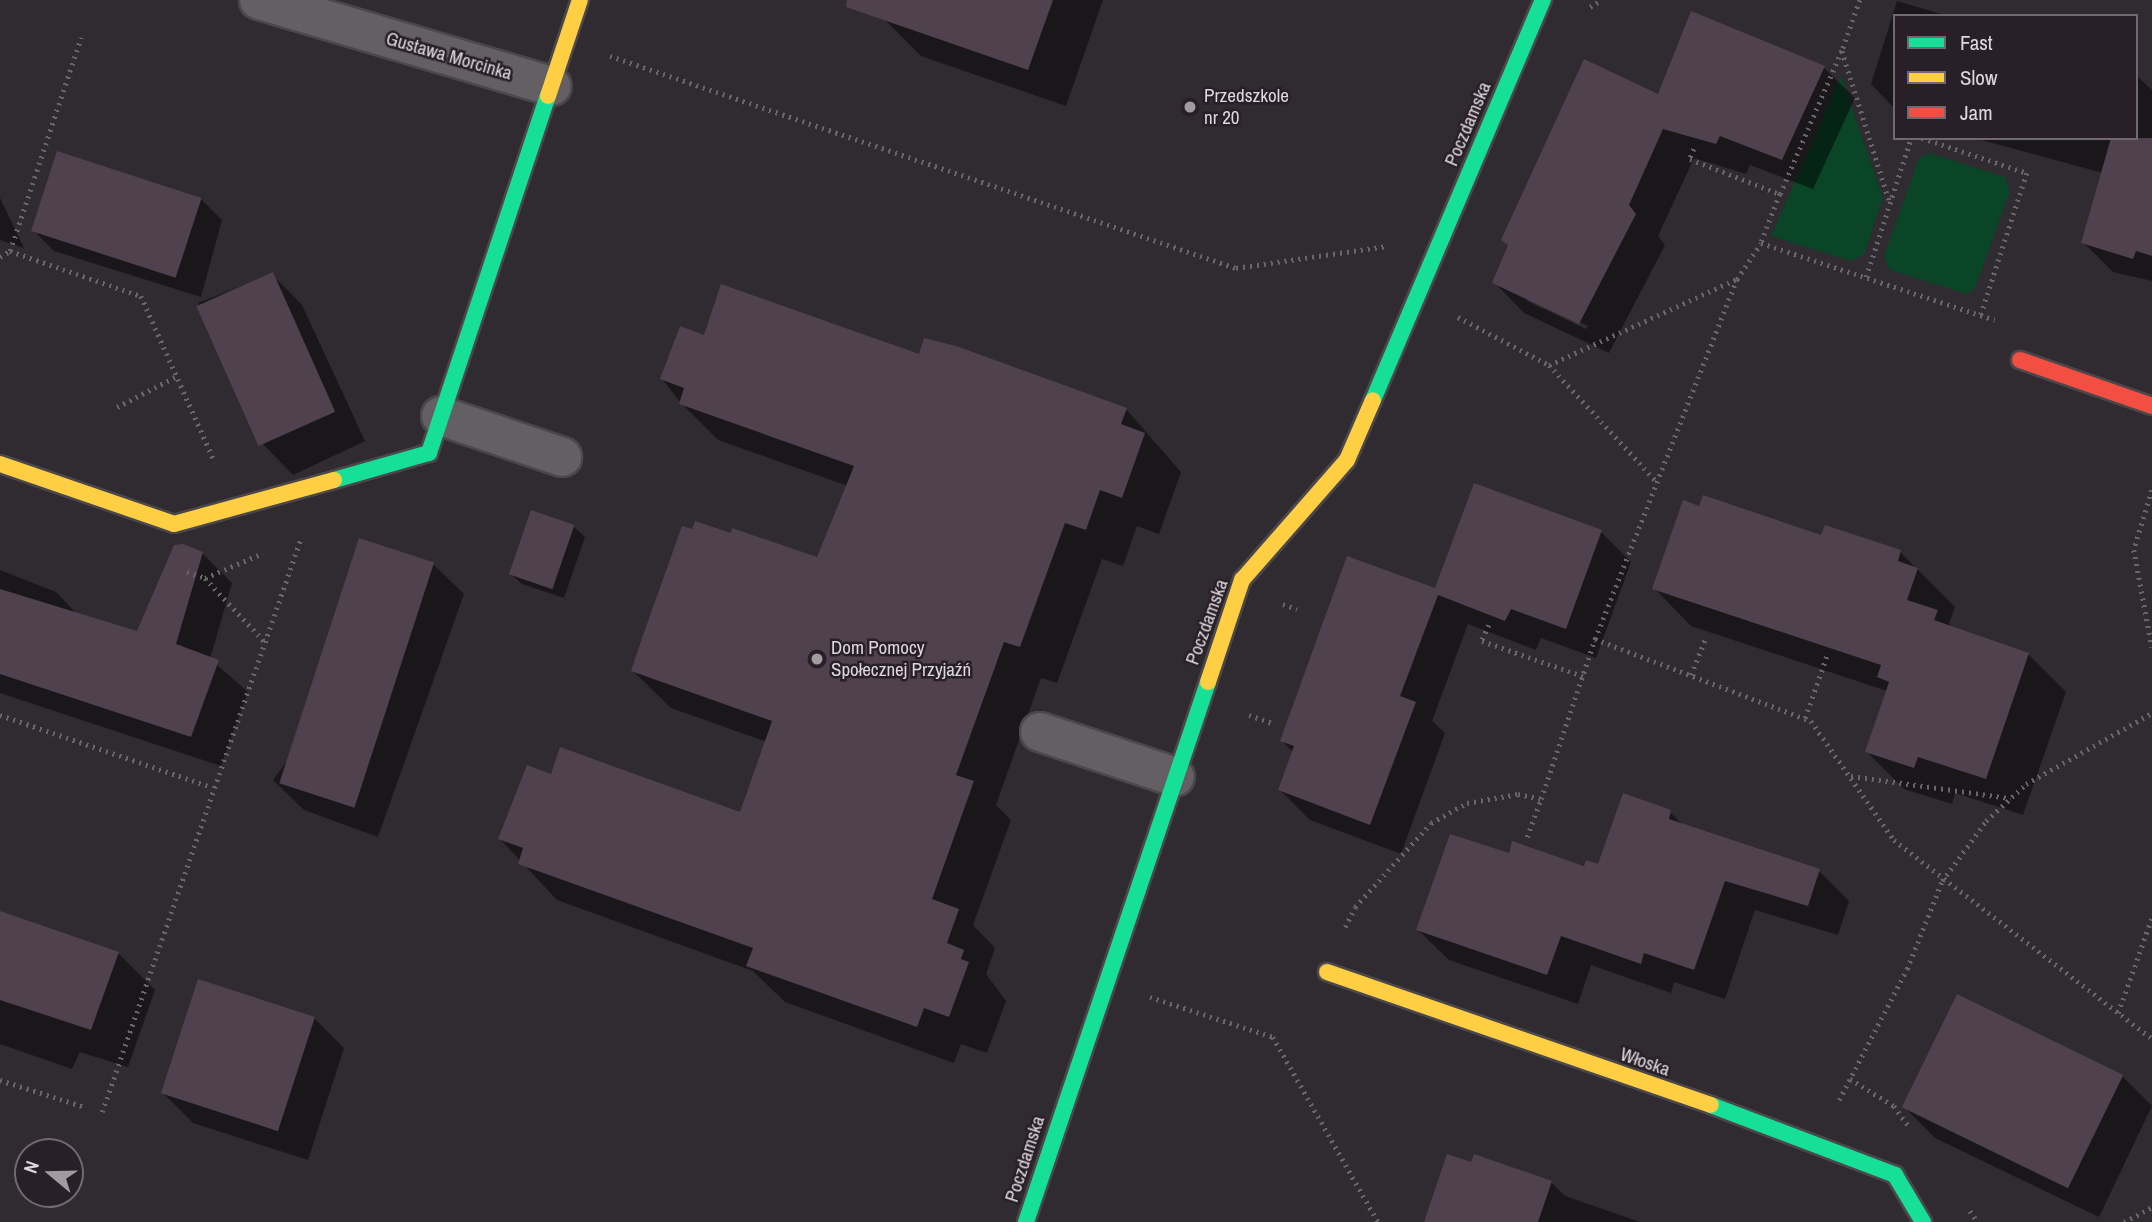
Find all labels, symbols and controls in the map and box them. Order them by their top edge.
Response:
legend [1893,14,2138,140]
street label: Gustawa Morcinka [383,27,515,85]
text: Fast [1960,28,1993,57]
text: Slow [1960,63,1997,92]
street label: Poczdamska [1440,78,1496,170]
place label: Przedszkole nr 20 [1204,85,1289,129]
text: Jam [1960,98,1993,127]
marker: Przedszkole nr 20 [1182,99,1198,115]
street label: Poczdamska [1181,576,1233,668]
place label: Dom Pomocy Społecznej Przyjaźń [831,637,971,681]
marker: Dom Pomocy Społecznej Przyjaźń [809,651,825,667]
street label: Włoska [1617,1043,1673,1081]
street label: Poczdamska [1000,1113,1050,1205]
north arrow [14,1138,84,1208]
text: N [17,1157,45,1176]

